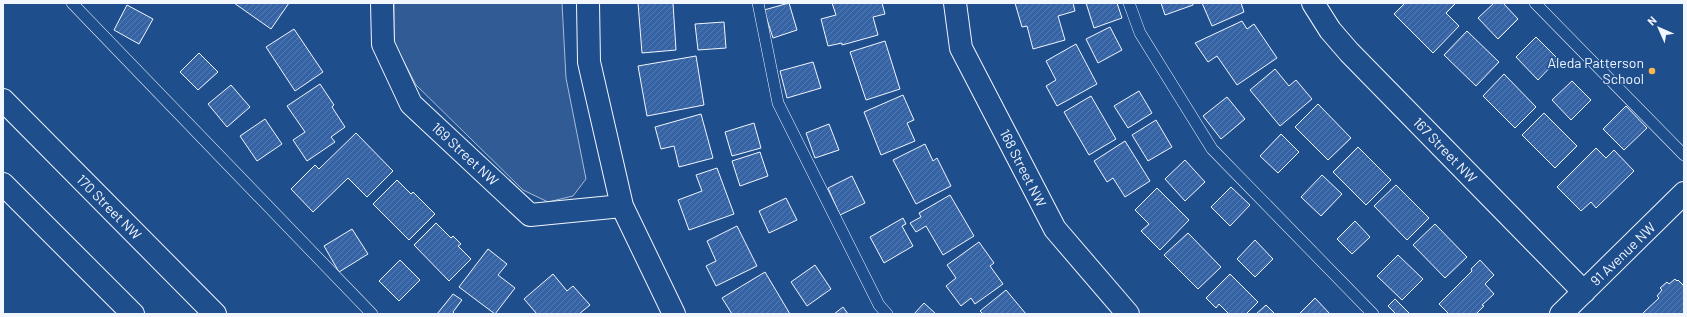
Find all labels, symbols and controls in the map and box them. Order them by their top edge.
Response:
north arrow [1639,8,1679,48]
text: N [1644,13,1659,28]
place label: Aleda Patterson School [1547,54,1644,87]
marker: Aleda Patterson School [1647,66,1657,76]
street label: 167 Street NW [1410,113,1481,186]
street label: 169 Street NW [428,118,502,189]
street label: 168 Street NW [997,126,1050,209]
street label: 170 Street NW [73,171,145,243]
street label: 91 Avenue NW [1587,218,1659,289]

